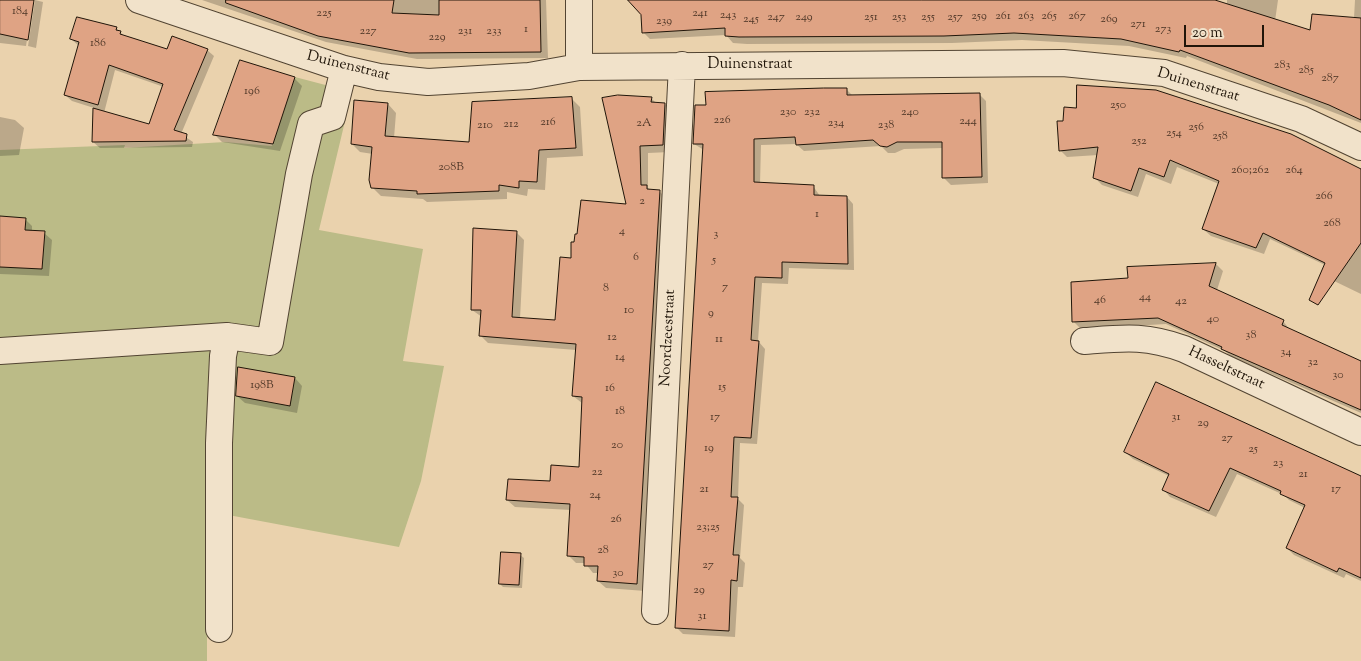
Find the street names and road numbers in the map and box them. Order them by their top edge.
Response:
street label: Duinenstraat [305,48,391,86]
street label: Duinenstraat [708,56,792,74]
street label: Duinenstraat [1155,65,1241,107]
street label: Noordzeestraat [657,289,681,387]
street label: Hasseltstraat [1185,343,1267,395]

